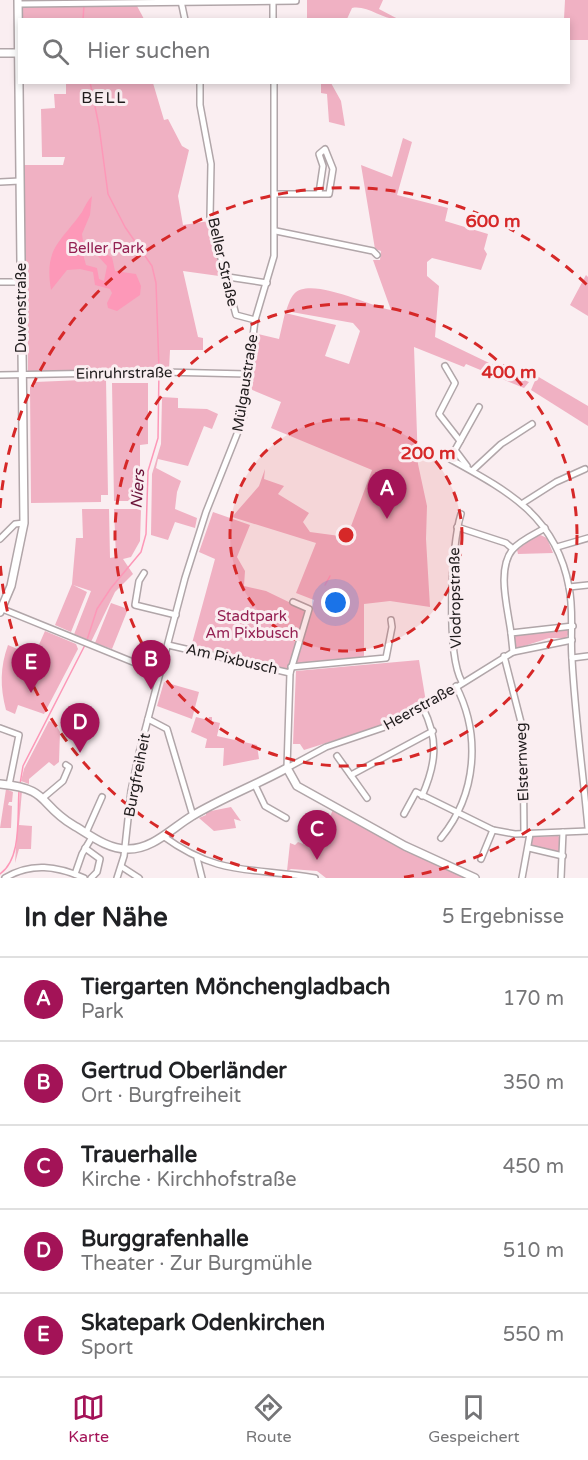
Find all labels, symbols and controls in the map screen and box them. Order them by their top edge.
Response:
search box [18,18,570,84]
icon: search [39,35,72,68]
text: Hier suchen [87,38,210,64]
district label: BELL [81,88,127,108]
text: 600 m [465,210,521,232]
street label: Beller Straße [204,216,242,308]
park label: Beller Park [68,239,144,257]
street label: Duvenstraße [12,263,30,353]
street label: Mülgaustraße [228,333,262,433]
text: 400 m [481,361,537,383]
street label: Einruhrstraße [75,363,173,383]
text: 200 m [400,442,456,464]
water label: Niers [127,467,149,509]
pin: A [368,470,406,519]
centre of rings [336,525,356,545]
street label: Vlodropstraße [445,547,465,649]
your location [321,588,350,617]
park label: Stadtpark Am Pixbusch [205,607,299,642]
pin: B [132,640,170,690]
street label: Am Pixbusch [184,640,280,678]
pin: E [12,644,51,693]
street label: Heerstraße [380,680,458,734]
pin: D [60,704,100,753]
street label: Elsternweg [512,722,532,802]
street label: Burgfreiheit [120,731,154,818]
pin: C [298,810,336,860]
text: In der Nähe [24,902,168,933]
text: 5 Ergebnisse [442,905,564,929]
text: Tiergarten Mönchengladbach [81,974,390,1000]
text: A [36,987,51,1011]
text: 170 m [503,987,564,1011]
text: Park [81,1000,124,1024]
text: Gertrud Oberländer [81,1058,287,1084]
text: B [37,1071,50,1095]
text: 350 m [503,1071,564,1095]
text: Ort · Burgfreiheit [81,1084,241,1108]
text: Trauerhalle [81,1142,197,1168]
text: C [37,1155,50,1179]
text: 450 m [503,1155,564,1179]
text: Kirche · Kirchhofstraße [81,1168,297,1192]
text: Burggrafenhalle [81,1226,249,1252]
text: D [36,1239,51,1263]
text: 510 m [503,1239,564,1263]
text: Theater · Zur Burgmühle [81,1252,312,1276]
text: Skatepark Odenkirchen [81,1310,325,1336]
text: E [37,1323,50,1347]
text: 550 m [503,1323,564,1347]
text: Sport [81,1336,133,1360]
tab: Karte [68,1391,109,1447]
tab: Route [246,1391,292,1447]
tab: Gespeichert [428,1391,520,1447]

